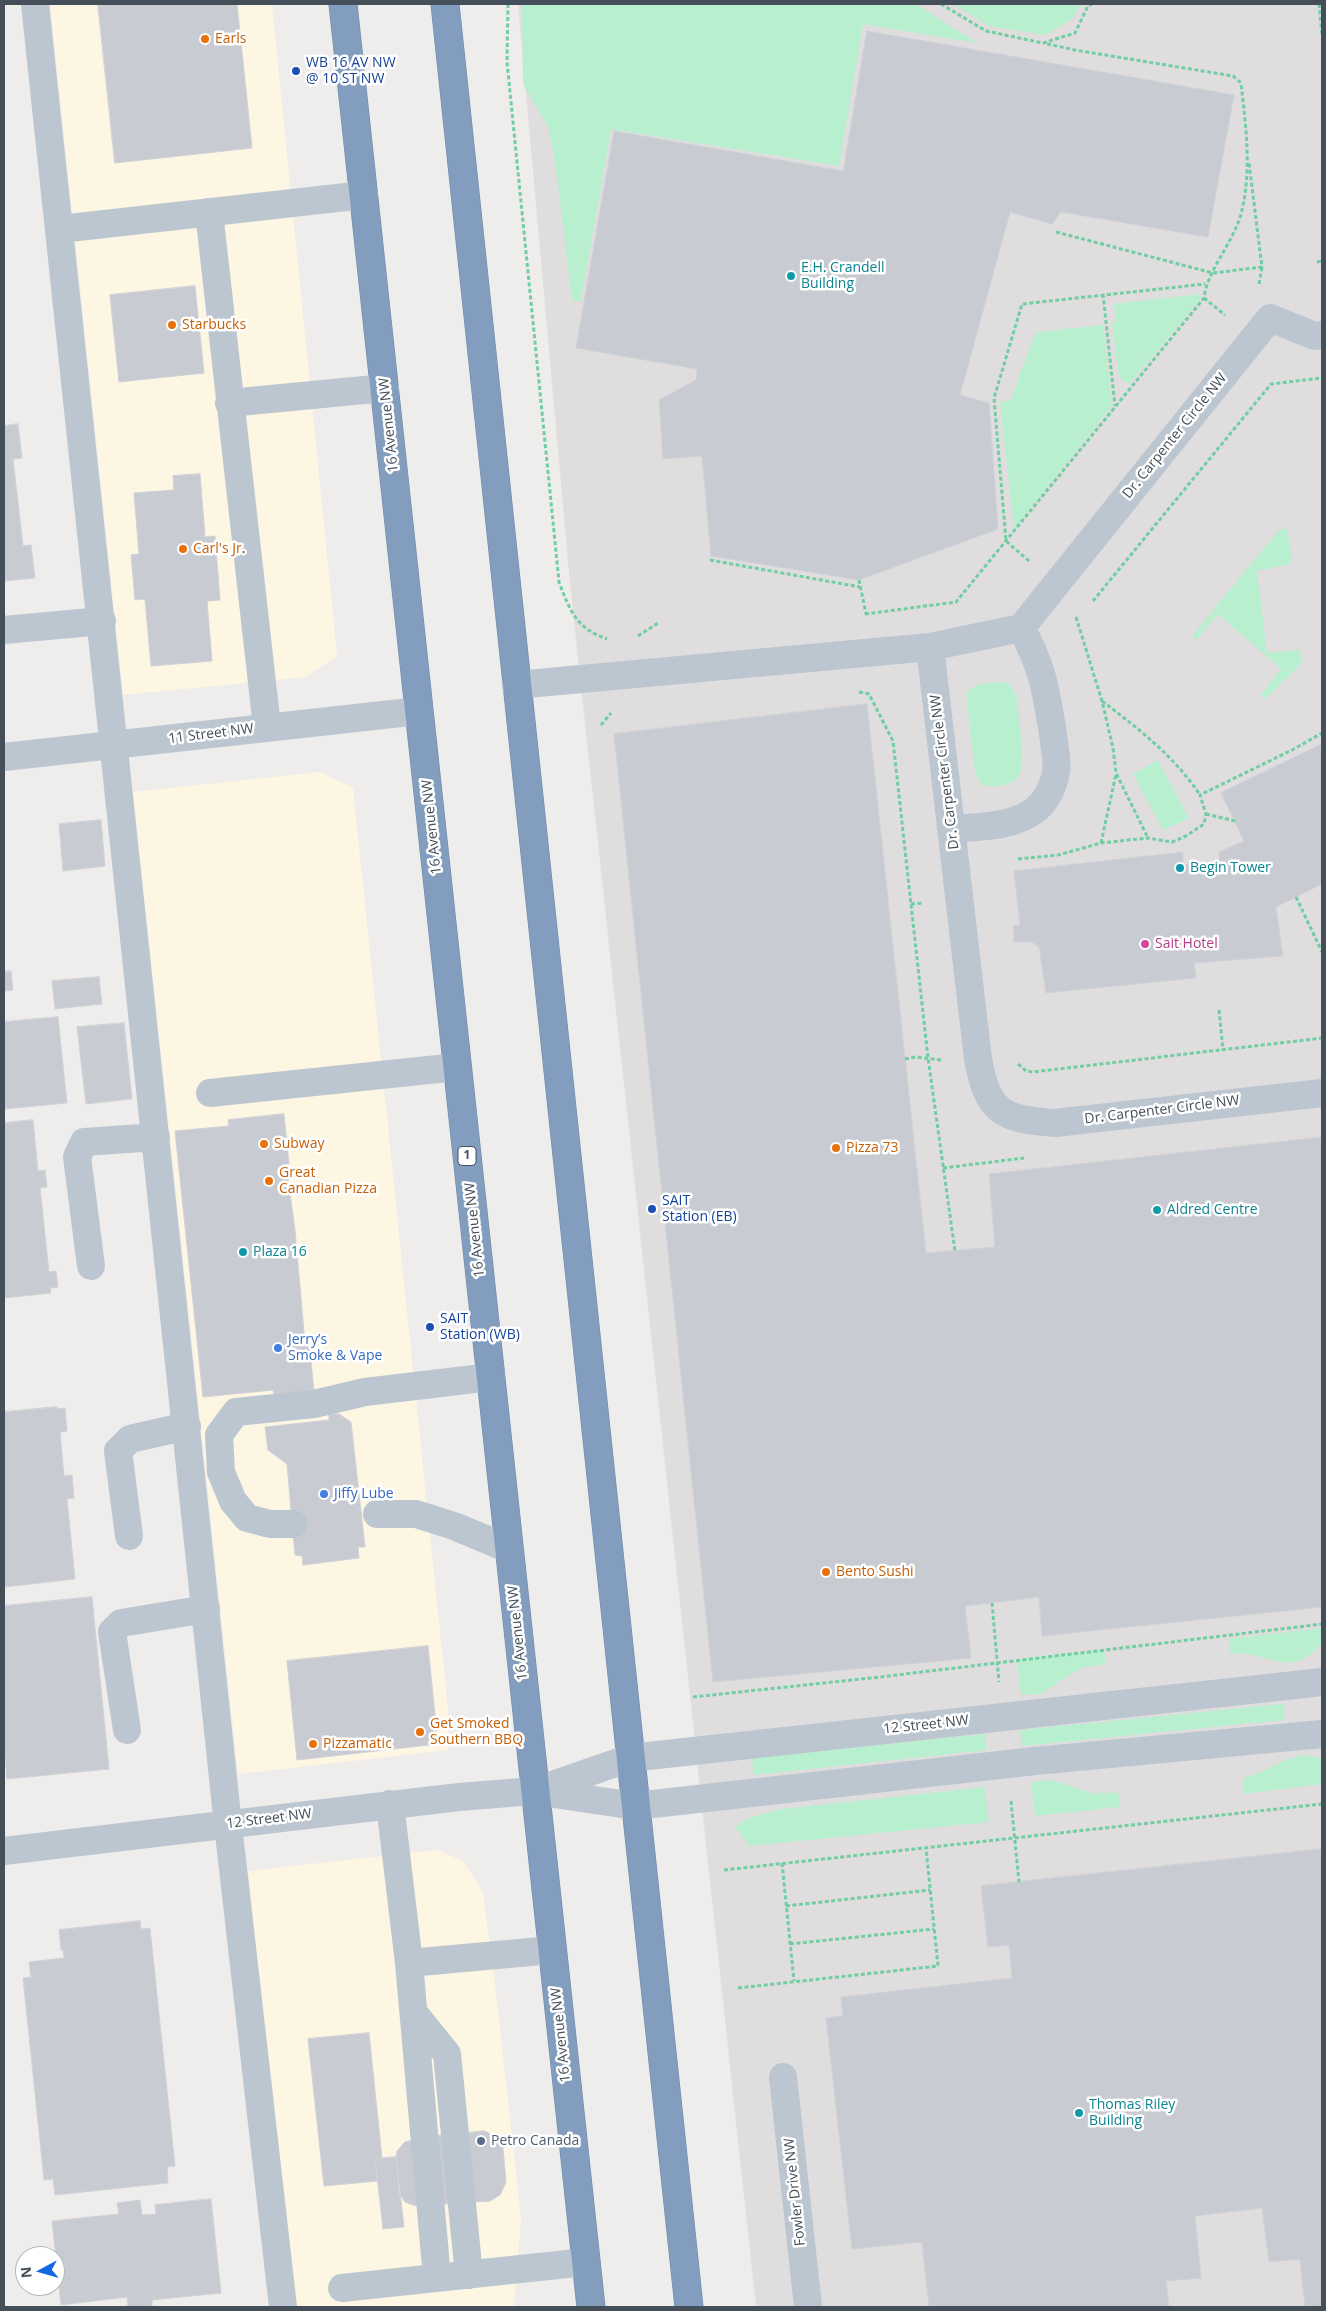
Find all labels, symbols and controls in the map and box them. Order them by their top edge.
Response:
place label: Earls [215,31,246,47]
marker: Earls [199,33,211,45]
place label: WB 16 AV NW @ 10 ST NW [306,55,396,88]
marker: WB 16 AV NW @ 10 ST NW [290,65,302,77]
place label: E.H. Crandell Building [801,260,884,292]
marker: E.H. Crandell Building [785,270,797,282]
place label: Starbucks [182,317,246,333]
marker: Starbucks [166,319,178,331]
street label: Dr. Carpenter Circle NW [1119,370,1231,502]
street label: 16 Avenue NW [376,377,402,473]
place label: Carl's Jr. [193,541,245,557]
marker: Carl's Jr. [177,543,189,555]
street label: Dr. Carpenter Circle NW [927,694,963,850]
street label: 11 Street NW [167,720,255,748]
street label: 16 Avenue NW [419,779,445,875]
place label: Begin Tower [1190,860,1271,876]
marker: Begin Tower [1174,862,1186,874]
place label: Sait Hotel [1155,936,1218,952]
marker: Sait Hotel [1139,938,1151,950]
street label: Dr. Carpenter Circle NW [1084,1092,1240,1128]
place label: Subway [274,1136,324,1152]
marker: Subway [258,1138,270,1150]
place label: Pizza 73 [846,1140,899,1156]
marker: Pizza 73 [830,1142,842,1154]
road number: 1 [458,1146,476,1166]
place label: Great Canadian Pizza [279,1165,377,1198]
marker: Great Canadian Pizza [263,1175,275,1187]
street label: 16 Avenue NW [462,1182,488,1278]
place label: SAIT Station (EB) [662,1193,737,1226]
place label: Aldred Centre [1167,1202,1258,1218]
marker: SAIT Station (EB) [646,1203,658,1215]
marker: Aldred Centre [1151,1204,1163,1216]
place label: Plaza 16 [253,1244,307,1260]
marker: Plaza 16 [237,1246,249,1258]
place label: SAIT Station (WB) [440,1311,520,1344]
marker: SAIT Station (WB) [424,1321,436,1333]
place label: Jerry’s Smoke & Vape [288,1332,382,1364]
marker: Jerry’s Smoke & Vape [272,1342,284,1354]
place label: Jiffy Lube [334,1486,394,1502]
marker: Jiffy Lube [318,1488,330,1500]
place label: Bento Sushi [836,1564,914,1580]
marker: Bento Sushi [820,1566,832,1578]
street label: 16 Avenue NW [505,1585,531,1681]
street label: 12 Street NW [882,1712,970,1738]
place label: Get Smoked Southern BBQ [430,1716,523,1748]
marker: Get Smoked Southern BBQ [414,1726,426,1738]
place label: Pizzamatic [323,1736,392,1752]
marker: Pizzamatic [307,1738,319,1750]
street label: 12 Street NW [225,1805,313,1833]
street label: 16 Avenue NW [548,1987,574,2083]
place label: Thomas Riley Building [1089,2097,1175,2130]
marker: Thomas Riley Building [1073,2107,1085,2119]
place label: Petro Canada [491,2133,579,2149]
marker: Petro Canada [475,2135,487,2147]
street label: Fowler Drive NW [781,2137,809,2247]
north arrow [15,2246,65,2296]
text: N [16,2266,36,2279]

